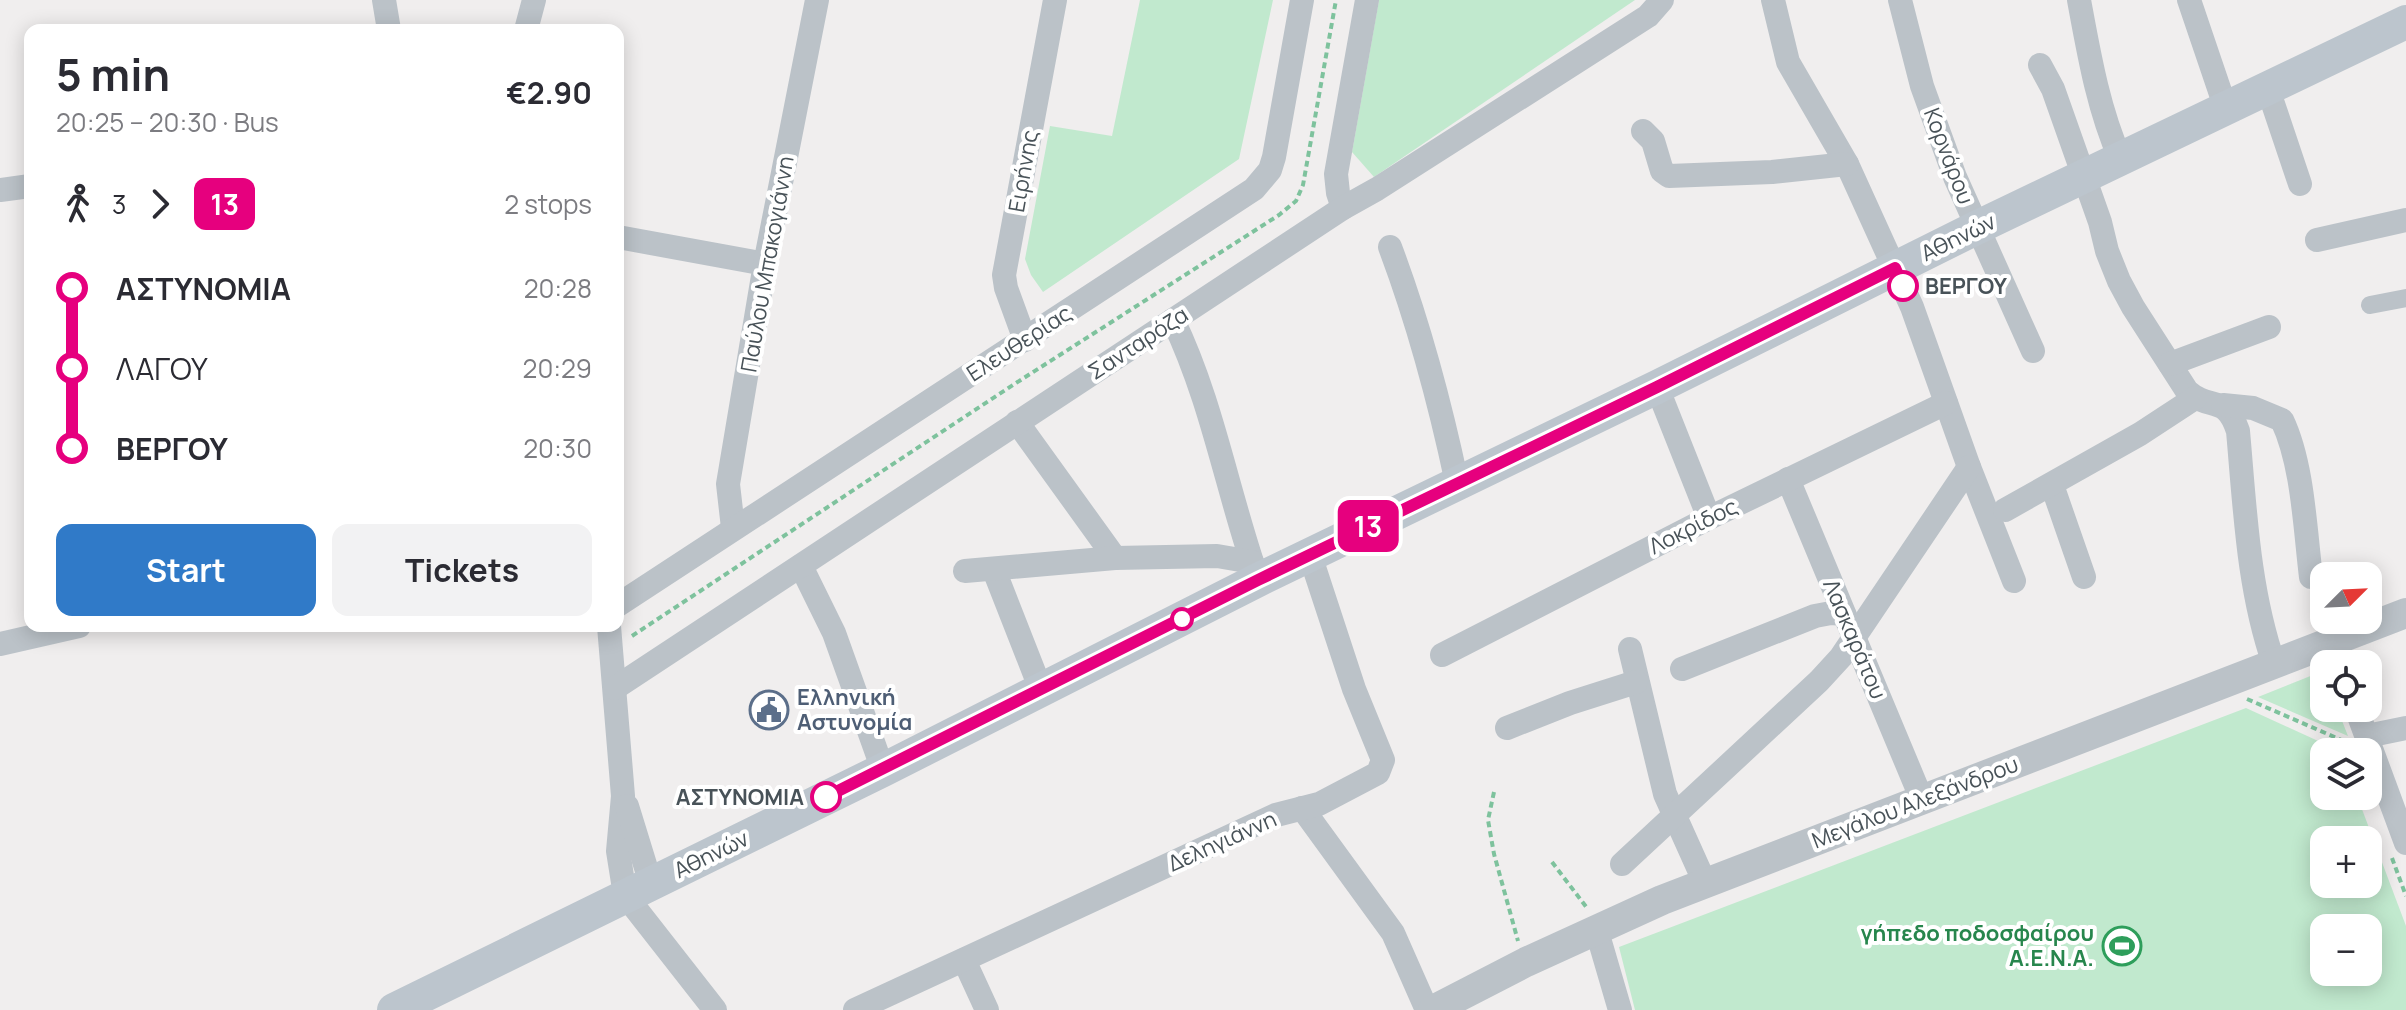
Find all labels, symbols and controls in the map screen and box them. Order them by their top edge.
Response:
text: 5 min [56,44,170,104]
text: €2.90 [506,72,592,113]
street label: Κορνάρου [1917,103,1981,209]
text: 20:25 – 20:30 · Bus [56,104,279,140]
street label: Ειρήνης [1001,128,1045,214]
street label: Παύλου Μπακογιάννη [733,154,801,374]
icon: walk [56,182,100,226]
icon: forward [138,182,182,226]
text: 13 [210,185,239,223]
text: 3 [112,186,126,222]
text: 2 stops [504,186,592,222]
street label: Αθηνών [1916,206,2000,268]
text: ΑΣΤΥΝΟΜΙΑ [116,268,291,309]
text: 20:28 [524,270,592,306]
marker: ΒΕΡΓΟΥ [1888,271,1918,301]
place label: ΒΕΡΓΟΥ [1925,271,2008,301]
street label: Ελευθερίας [961,298,1077,388]
street label: Σανταρόζα [1082,300,1194,386]
text: ΛΑΓΟΥ [116,348,208,389]
text: 20:29 [523,350,592,386]
text: ΒΕΡΓΟΥ [116,428,228,469]
text: 20:30 [523,430,592,466]
street label: Λοκρίδος [1644,491,1742,561]
line badge: 13 [1332,500,1404,552]
text: 13 [1354,507,1382,545]
button: Start [56,524,316,616]
button: Tickets [332,524,592,616]
north arrow [2310,562,2382,634]
map controls [2310,562,2382,986]
street label: Λασκαράτου [1816,575,1894,703]
unlabelled marker [1171,608,1193,630]
button: locate [2310,650,2382,722]
place label: Ελληνική Αστυνομία [797,682,912,737]
public building icon: Ελληνική Αστυνομία [748,689,790,731]
button: layers [2310,738,2382,810]
street label: Μεγάλου Αλεξάνδρου [1808,749,2022,855]
place label: ΑΣΤΥΝΟΜΙΑ [676,782,804,812]
marker: ΑΣΤΥΝΟΜΙΑ [811,782,841,812]
street label: Δεληγιάννη [1163,804,1281,878]
street label: Αθηνών [669,823,753,885]
button: + [2310,826,2382,898]
button: − [2310,914,2382,986]
place label: γήπεδο ποδοσφαίρου Α.Ε.Ν.Α. [1860,918,2094,973]
sports icon: γήπεδο ποδοσφαίρου Α.Ε.Ν.Α. [2101,925,2143,967]

